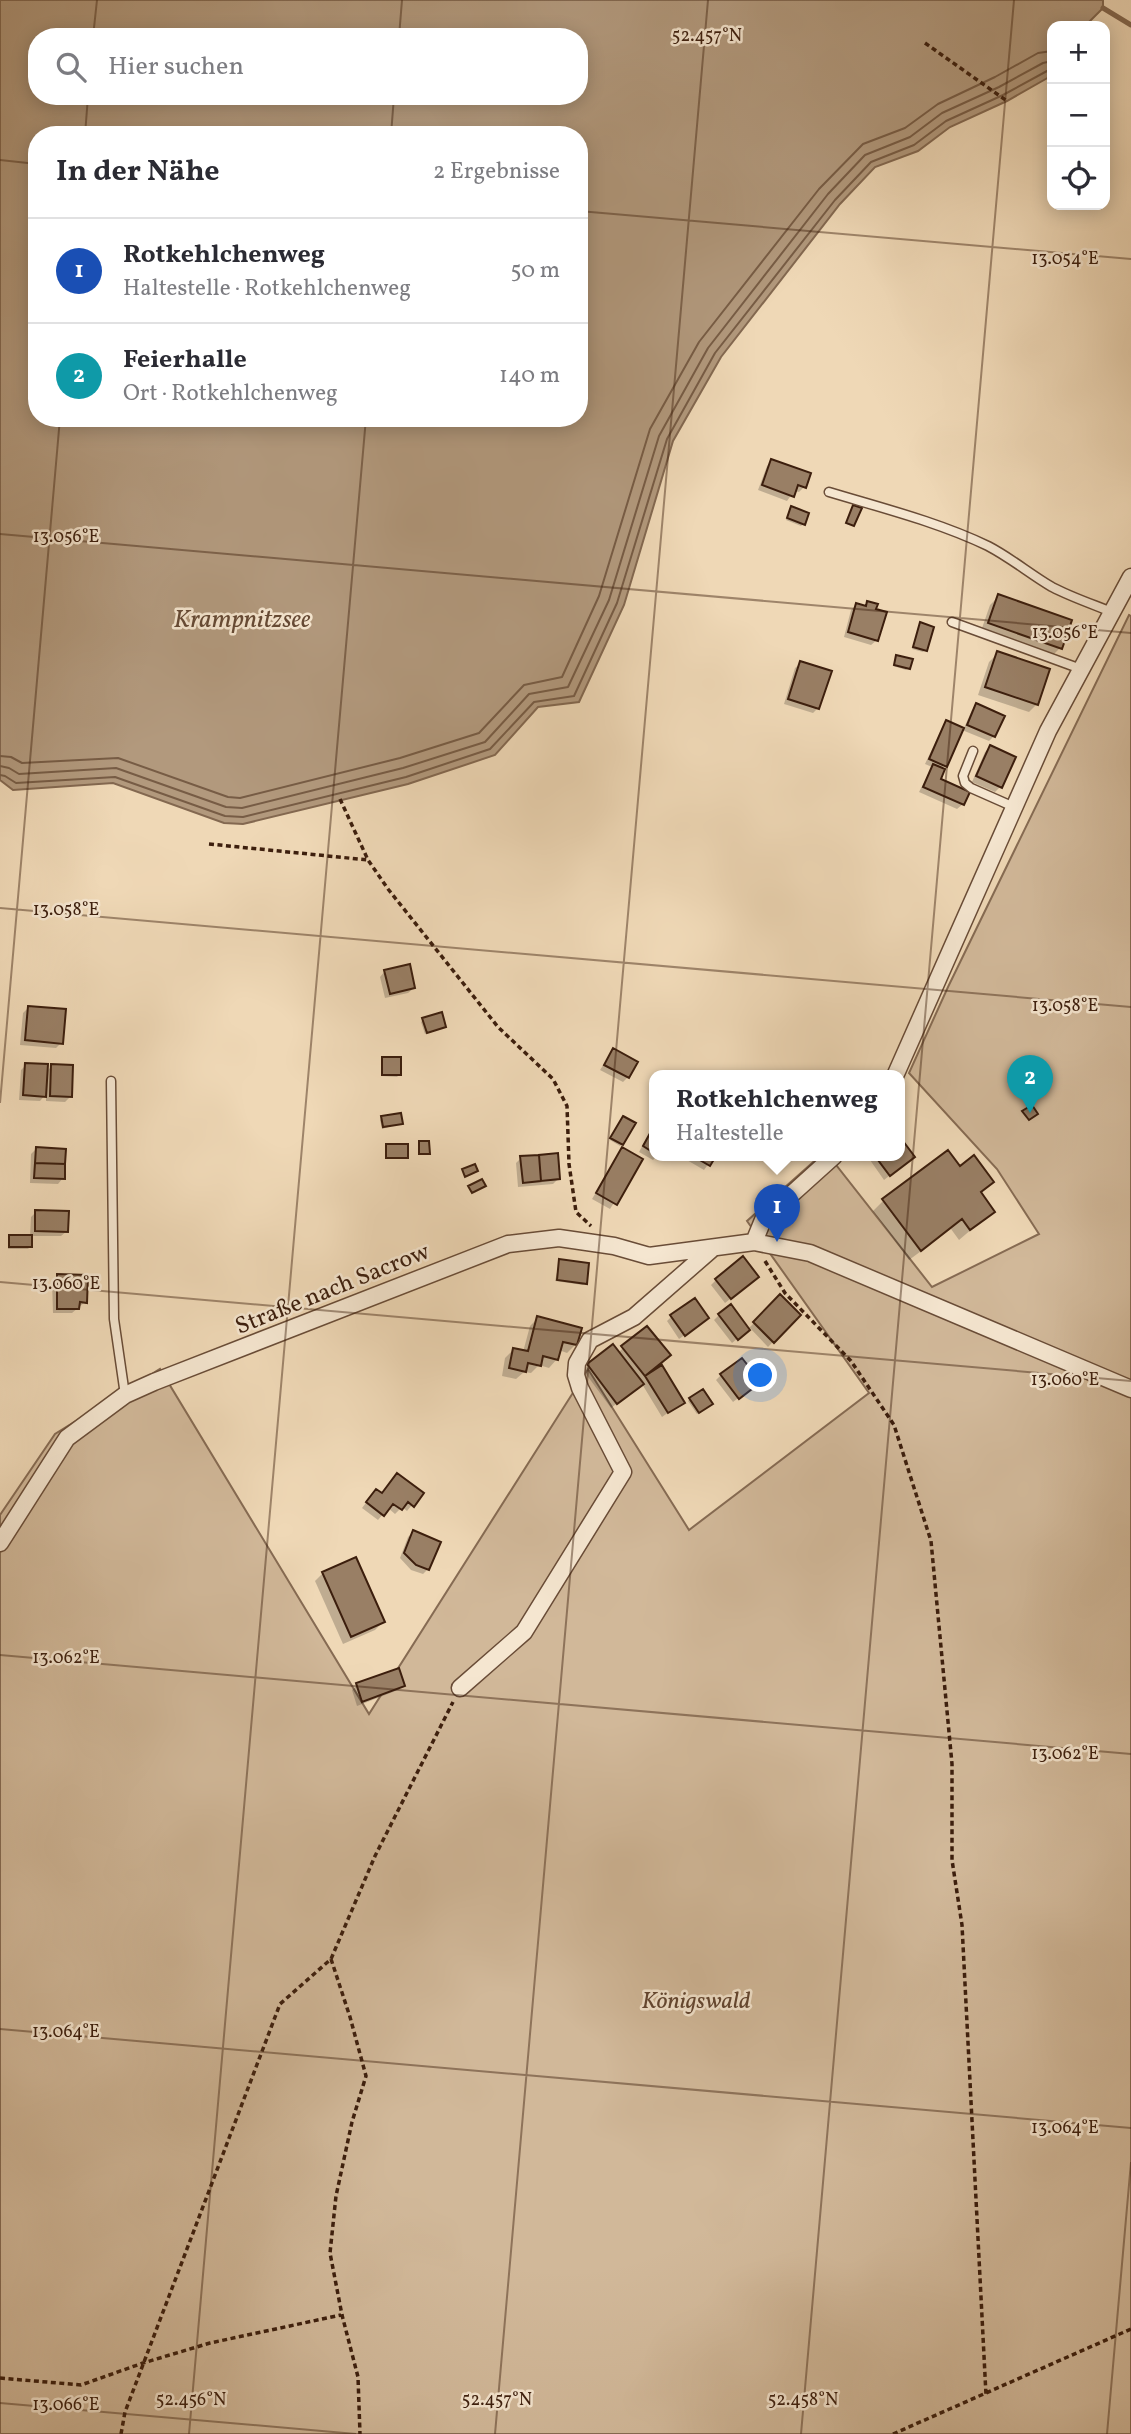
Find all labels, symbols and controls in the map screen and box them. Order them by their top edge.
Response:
map controls [1047,21,1110,210]
button: + [1047,21,1110,84]
text: 52.457°N [672,24,742,49]
search box [28,28,588,105]
icon: search [52,48,90,86]
text: Hier suchen [108,49,244,85]
button: − [1047,84,1110,147]
button: locate [1047,147,1110,210]
text: In der Nähe [56,151,220,193]
text: 2 Ergebnisse [433,156,560,188]
text: Rotkehlchenweg [123,237,325,273]
text: 13.054°E [1031,247,1099,272]
text: 1 [74,255,84,287]
text: 50 m [511,255,560,287]
text: Haltestelle · Rotkehlchenweg [123,273,411,305]
text: Feierhalle [123,342,247,378]
text: 2 [73,360,85,392]
text: 140 m [499,360,560,392]
text: Ort · Rotkehlchenweg [123,378,338,410]
text: 13.056°E [33,525,99,550]
water label: Krampnitzsee [174,602,311,638]
text: 13.056°E [1032,621,1098,646]
text: 13.058°E [33,898,99,923]
text: 13.058°E [1032,994,1098,1019]
pin: 2 [1007,1055,1053,1113]
popup [649,1070,905,1161]
text: Rotkehlchenweg [676,1082,878,1118]
text: Haltestelle [676,1118,784,1150]
pin: 1 [754,1184,800,1242]
street label: Straße nach Sacrow [231,1235,435,1344]
text: 13.060°E [32,1272,100,1297]
your location [743,1358,777,1392]
text: 13.060°E [1031,1368,1099,1393]
text: 13.062°E [32,1646,100,1671]
text: 13.062°E [1031,1742,1099,1767]
park label: Königswald [642,1985,751,2019]
text: 13.064°E [32,2020,100,2045]
text: 13.064°E [1031,2116,1099,2141]
text: 52.456°N [156,2388,226,2413]
text: 52.457°N [462,2388,532,2413]
text: 52.458°N [768,2388,838,2413]
text: 13.066°E [32,2393,100,2418]

